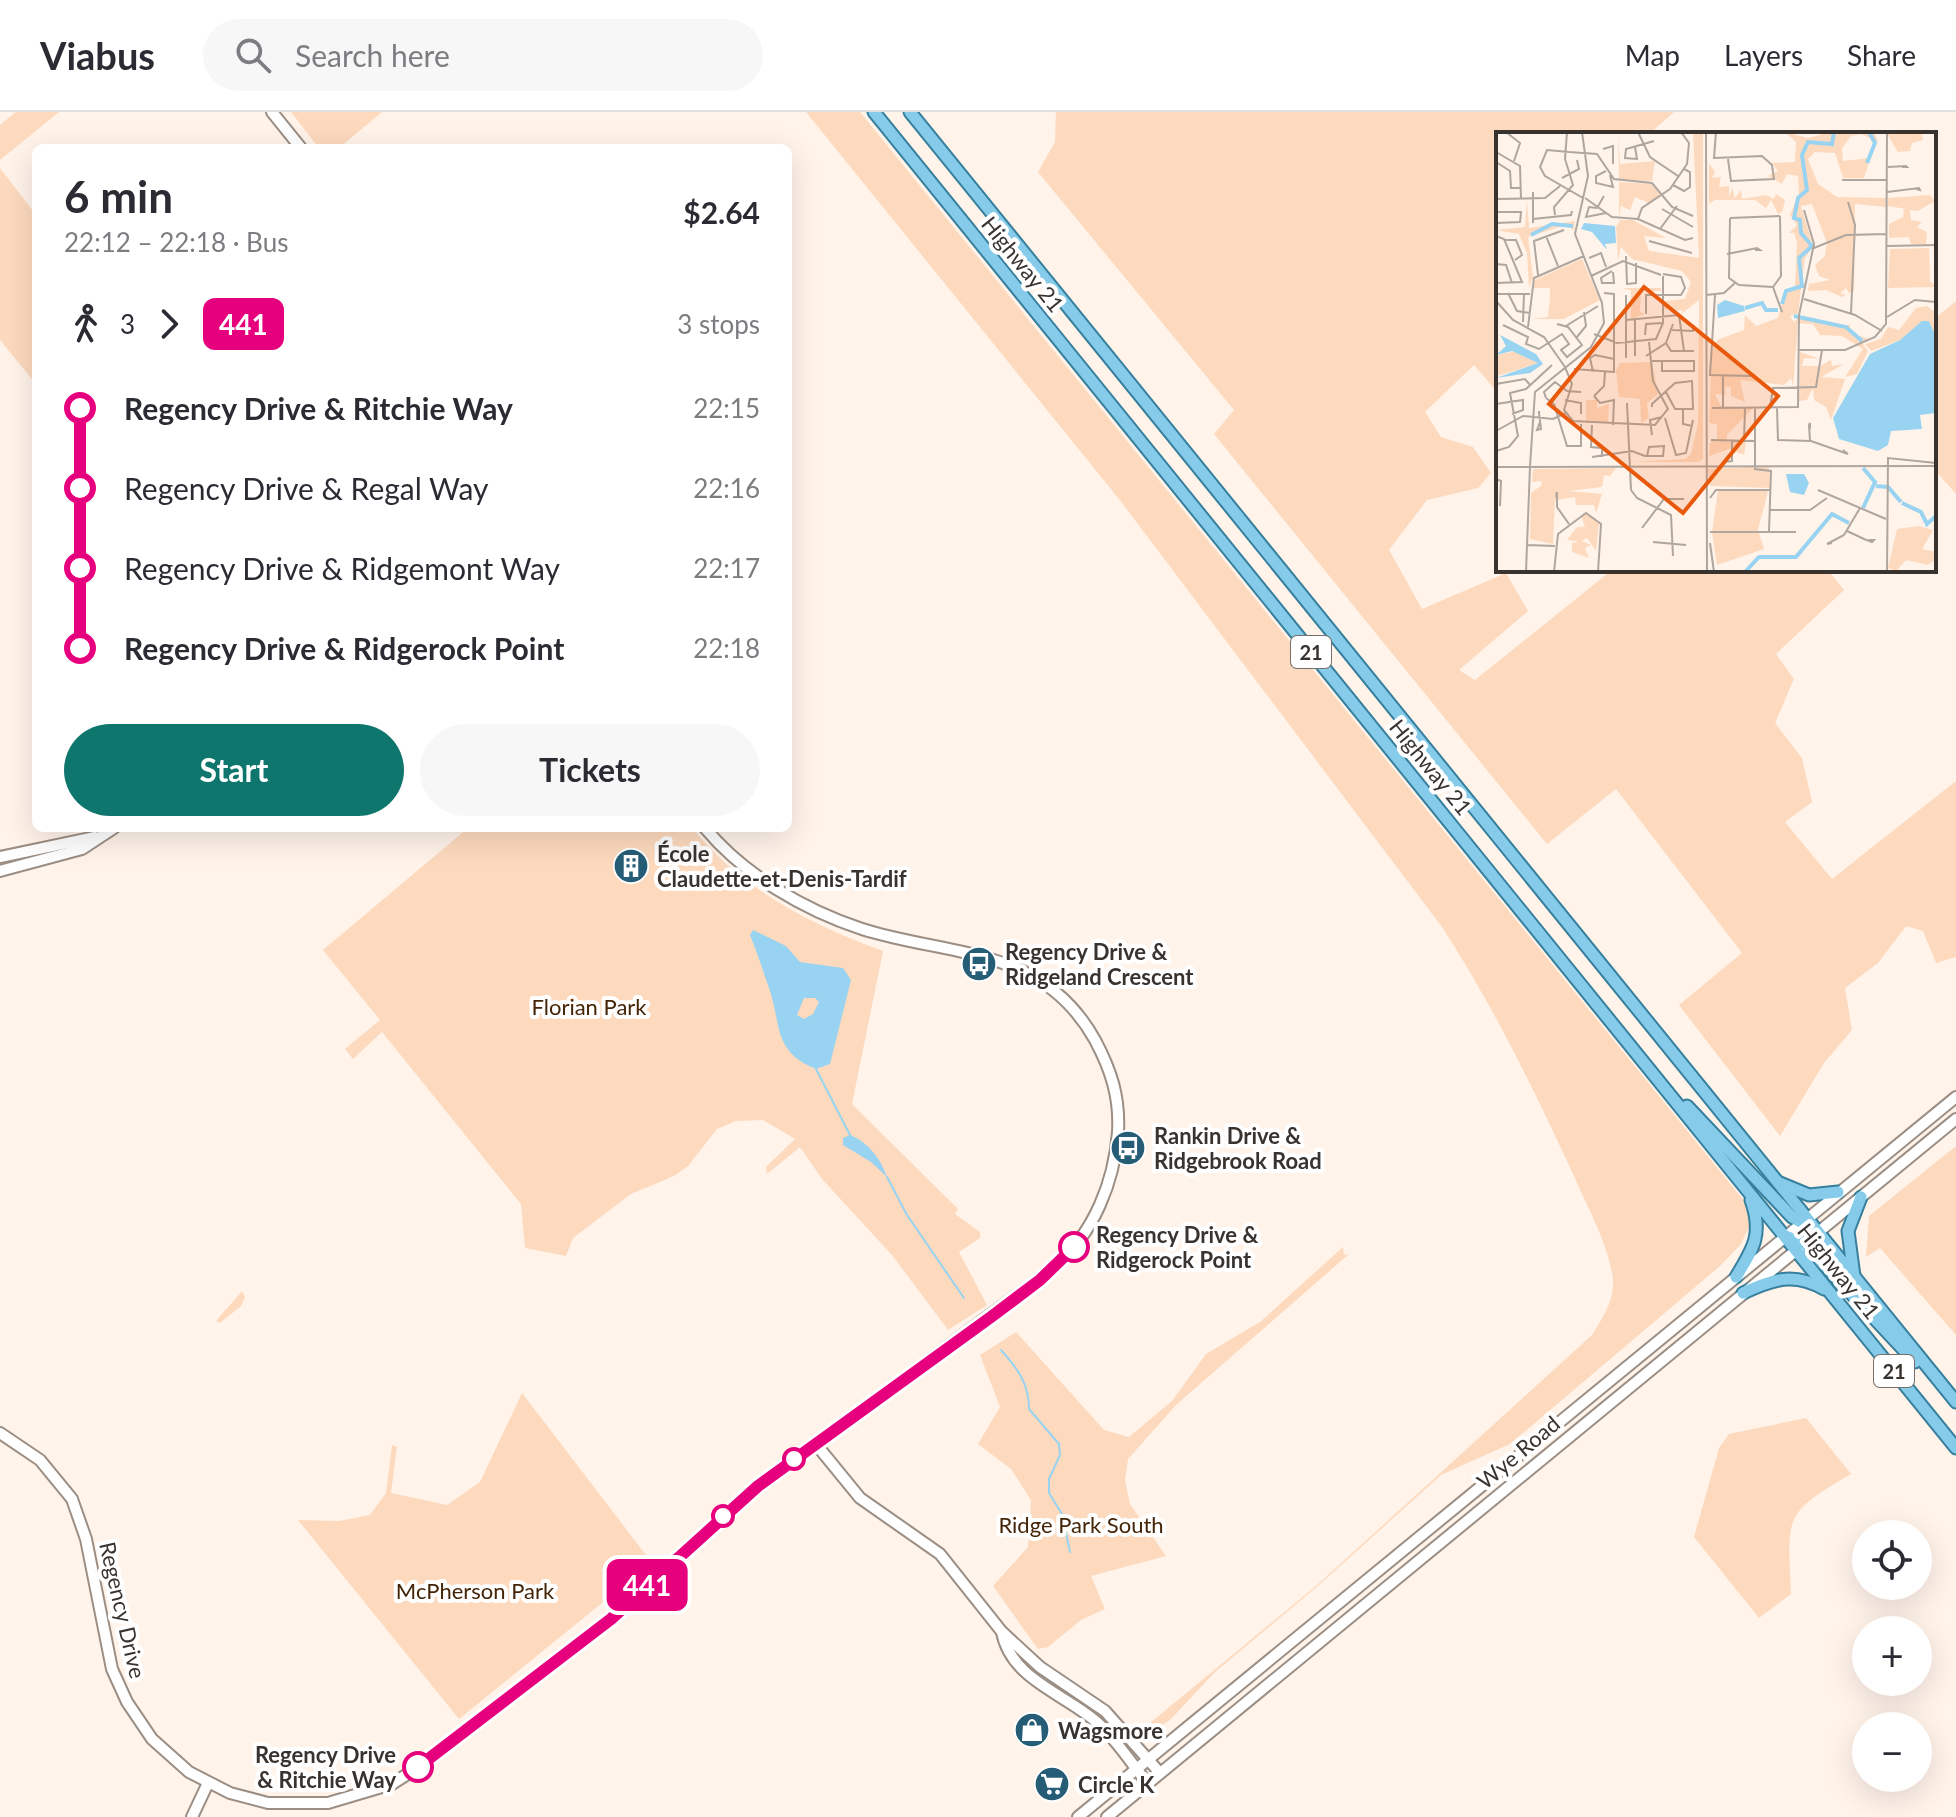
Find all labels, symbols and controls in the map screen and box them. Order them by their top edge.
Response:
search box [203,19,763,91]
text: Viabus [40,32,155,78]
icon: search [231,33,275,77]
text: Search here [295,37,450,73]
text: Map [1625,38,1680,72]
text: Layers [1724,38,1803,72]
text: Share [1847,38,1916,72]
inset map [1496,132,1936,572]
text: 6 min [64,170,173,222]
text: $2.64 [683,194,760,230]
street label: Highway 21 [976,211,1070,317]
text: 22:12 – 22:18 · Bus [64,226,288,258]
icon: walk [64,302,108,346]
icon: forward [147,302,191,346]
text: 441 [219,307,268,341]
text: 3 [120,308,135,340]
text: 3 stops [677,308,760,340]
text: Regency Drive & Ritchie Way [124,390,513,426]
text: 22:15 [693,392,760,424]
text: Regency Drive & Regal Way [124,470,489,506]
text: 22:16 [693,472,760,504]
text: Regency Drive & Ridgemont Way [124,550,560,586]
text: 22:17 [693,552,760,584]
text: Regency Drive & Ridgerock Point [124,630,564,666]
text: 22:18 [693,632,760,664]
road number: 21 [1291,636,1331,668]
street label: Highway 21 [1384,714,1478,820]
button: Start [64,724,404,816]
button: Tickets [420,724,760,816]
place label: École Claudette-et-Denis-Tardif [657,840,907,892]
building icon: École Claudette-et-Denis-Tardif [612,847,650,885]
place label: Regency Drive & Ridgeland Crescent [1005,938,1194,990]
bus stop icon: Regency Drive & Ridgeland Crescent [960,945,998,983]
park label: Florian Park [531,993,647,1020]
place label: Rankin Drive & Ridgebrook Road [1154,1122,1322,1174]
bus stop icon: Rankin Drive & Ridgebrook Road [1109,1129,1147,1167]
street label: Highway 21 [1792,1218,1886,1324]
place label: Regency Drive & Ridgerock Point [1096,1221,1258,1273]
marker: Regency Drive & Ridgerock Point [1059,1232,1089,1262]
road number: 21 [1874,1355,1914,1387]
street label: Wye Road [1471,1410,1565,1494]
unlabelled marker [783,1448,805,1470]
unlabelled marker [712,1505,734,1527]
park label: Ridge Park South [998,1511,1164,1538]
map controls [1852,1520,1932,1792]
button: locate [1852,1520,1932,1600]
street label: Regency Drive [94,1539,152,1681]
line badge: 441 [601,1559,693,1611]
text: 441 [623,1568,671,1602]
park label: McPherson Park [396,1577,555,1604]
button: + [1852,1616,1932,1696]
shop icon: Wagsmore [1013,1711,1051,1749]
button: − [1852,1712,1932,1792]
place label: Wagsmore [1058,1717,1163,1744]
place label: Regency Drive & Ritchie Way [255,1741,396,1793]
marker: Regency Drive & Ritchie Way [403,1752,433,1782]
supermarket icon: Circle K [1033,1765,1071,1803]
place label: Circle K [1078,1771,1155,1798]

